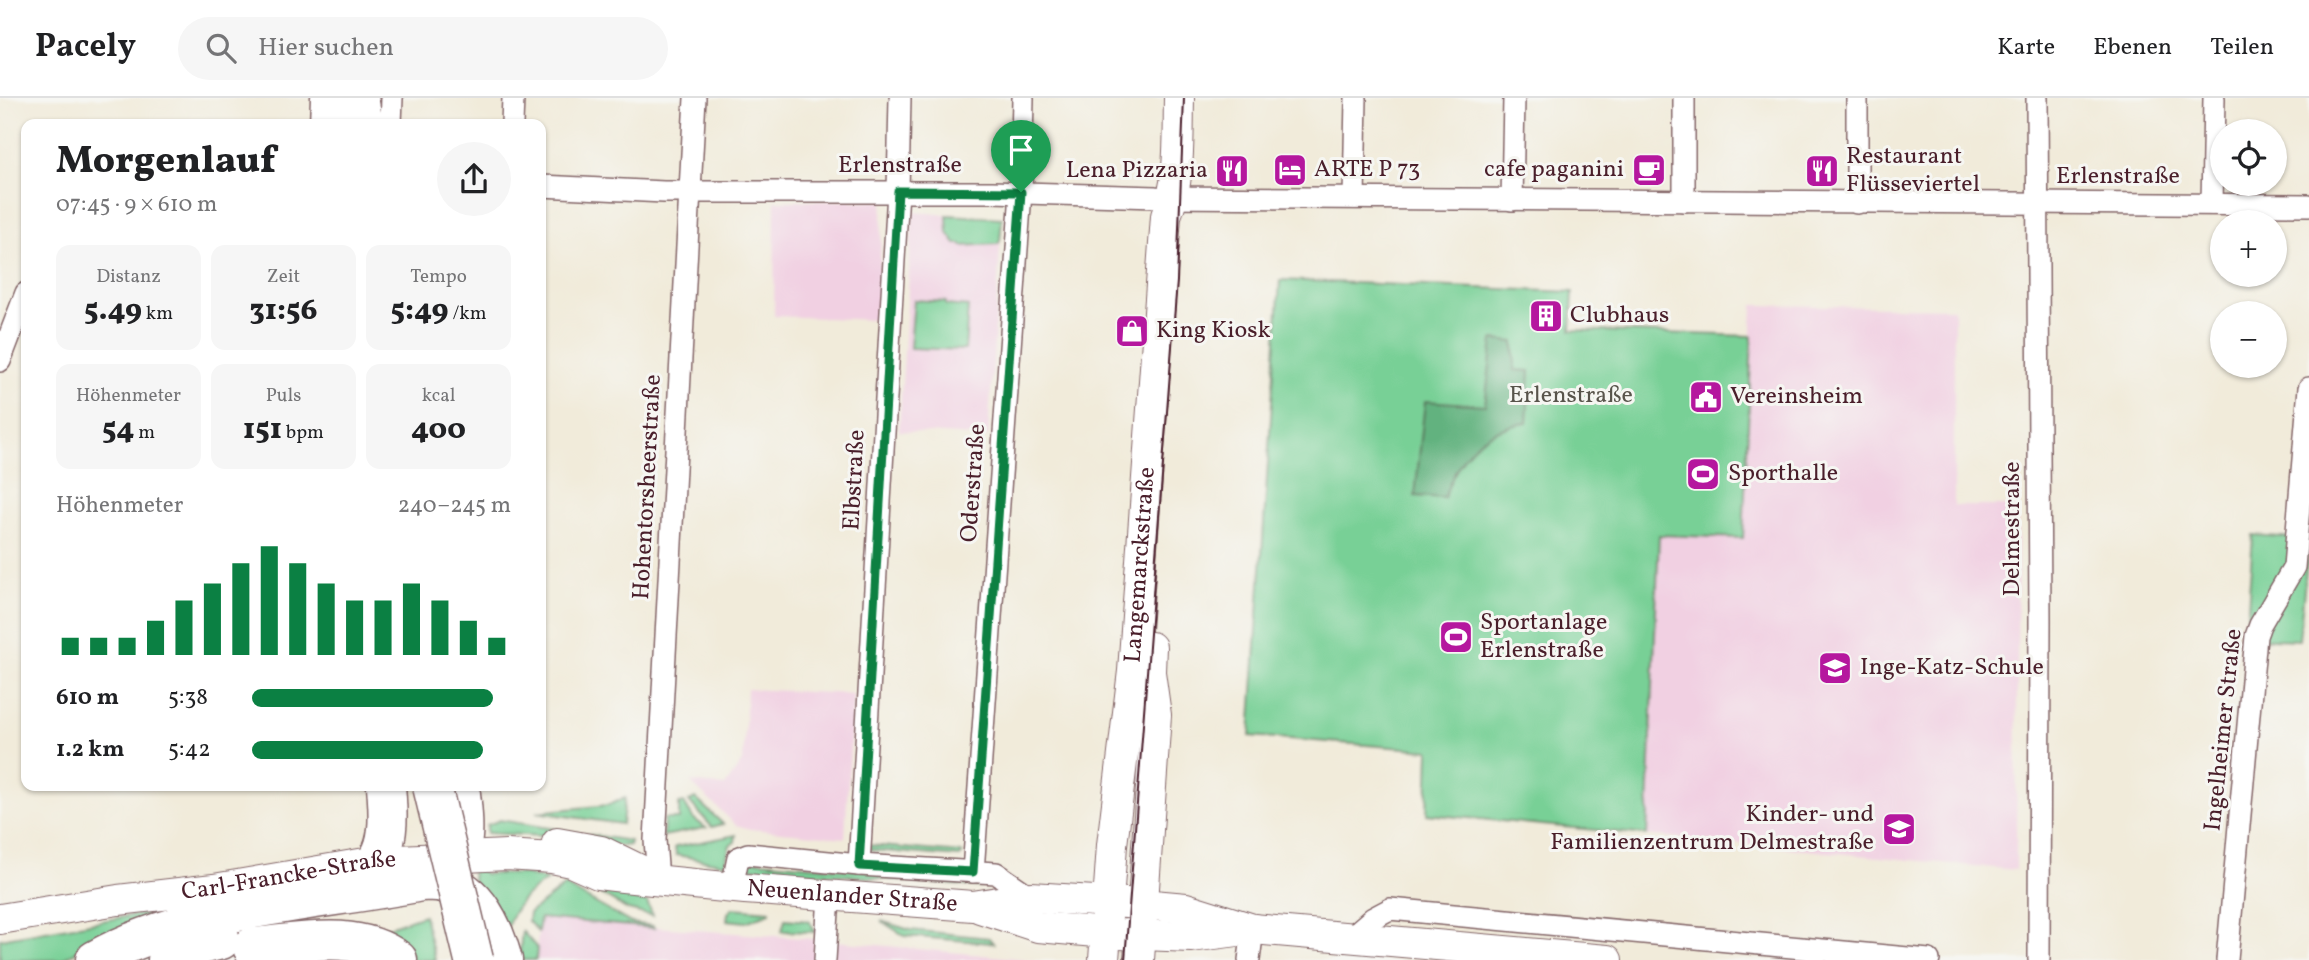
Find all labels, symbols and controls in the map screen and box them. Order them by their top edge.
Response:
search box [178,17,668,80]
text: Pacely [35,25,136,71]
icon: search [202,29,240,67]
text: Hier suchen [258,30,394,66]
text: Karte [1997,31,2055,65]
text: Ebenen [2093,31,2172,65]
text: Teilen [2210,31,2274,65]
map controls [2210,119,2287,378]
button: locate [2210,119,2287,196]
pin [991,120,1051,192]
icon: arrive [1002,131,1040,169]
text: Morgenlauf [56,136,276,189]
place label: Restaurant Flüsseviertel [1846,140,1980,202]
button: share [437,142,511,216]
street label: Erlenstraße [838,149,962,183]
hotel icon: ARTE P 73 [1271,151,1309,189]
cafe icon: cafe paganini [1630,151,1668,189]
restaurant icon: Lena Pizzaria [1213,152,1251,190]
restaurant icon: Restaurant Flüsseviertel [1803,152,1841,190]
place label: ARTE P 73 [1314,153,1420,187]
place label: cafe paganini [1484,153,1624,187]
place label: Lena Pizzaria [1066,154,1208,188]
street label: Erlenstraße [2056,160,2180,194]
text: 07:45 · 9 × 610 m [56,189,217,221]
button: + [2210,210,2287,287]
text: Distanz [96,264,161,290]
text: Zeit [267,264,300,290]
text: Tempo [410,264,467,290]
text: 5.49 [84,290,142,332]
text: 31:56 [249,290,318,332]
text: 5:49 [391,290,449,332]
building icon: Clubhaus [1527,297,1565,335]
place label: Clubhaus [1570,299,1669,333]
text: km [142,301,173,327]
text: /km [449,301,486,327]
button: − [2210,301,2287,378]
shop icon: King Kiosk [1113,312,1151,350]
place label: King Kiosk [1156,314,1271,348]
street label: Hohentorsheerstraße [625,374,671,600]
public building icon: Vereinsheim [1687,378,1725,416]
park label: Erlenstraße [1509,379,1633,413]
place label: Vereinsheim [1730,380,1863,414]
text: Höhenmeter [76,383,181,409]
text: Puls [266,383,301,409]
text: kcal [422,383,455,409]
text: 54 [102,409,135,451]
text: 151 [243,409,282,451]
text: 400 [411,409,466,451]
text: m [135,420,155,446]
text: bpm [282,420,324,446]
street label: Oderstraße [953,422,995,544]
street label: Elbstraße [835,429,875,531]
sports icon: Sporthalle [1684,455,1722,493]
place label: Sporthalle [1728,457,1838,491]
street label: Delmestraße [1996,461,2030,597]
street label: Langemarckstraße [1117,466,1165,664]
text: Höhenmeter [56,490,183,522]
text: 240–245 m [398,490,511,522]
place label: Sportanlage Erlenstraße [1480,606,1607,668]
sports icon: Sportanlage Erlenstraße [1437,618,1475,656]
street label: Ingelheimer Straße [2196,627,2252,833]
school or university icon: Inge-Katz-Schule [1816,649,1854,687]
place label: Inge-Katz-Schule [1860,651,2044,685]
text: 610 m [56,682,119,714]
text: 5:38 [168,682,208,714]
text: 1.2 km [56,734,125,766]
text: 5:42 [168,734,211,766]
place label: Kinder- und Familienzentrum Delmestraße [1550,798,1874,860]
school or university icon: Kinder- und Familienzentrum Delmestraße [1880,810,1918,848]
street label: Carl-Francke-Straße [180,843,397,910]
street label: Neuenlander Straße [746,872,959,922]

